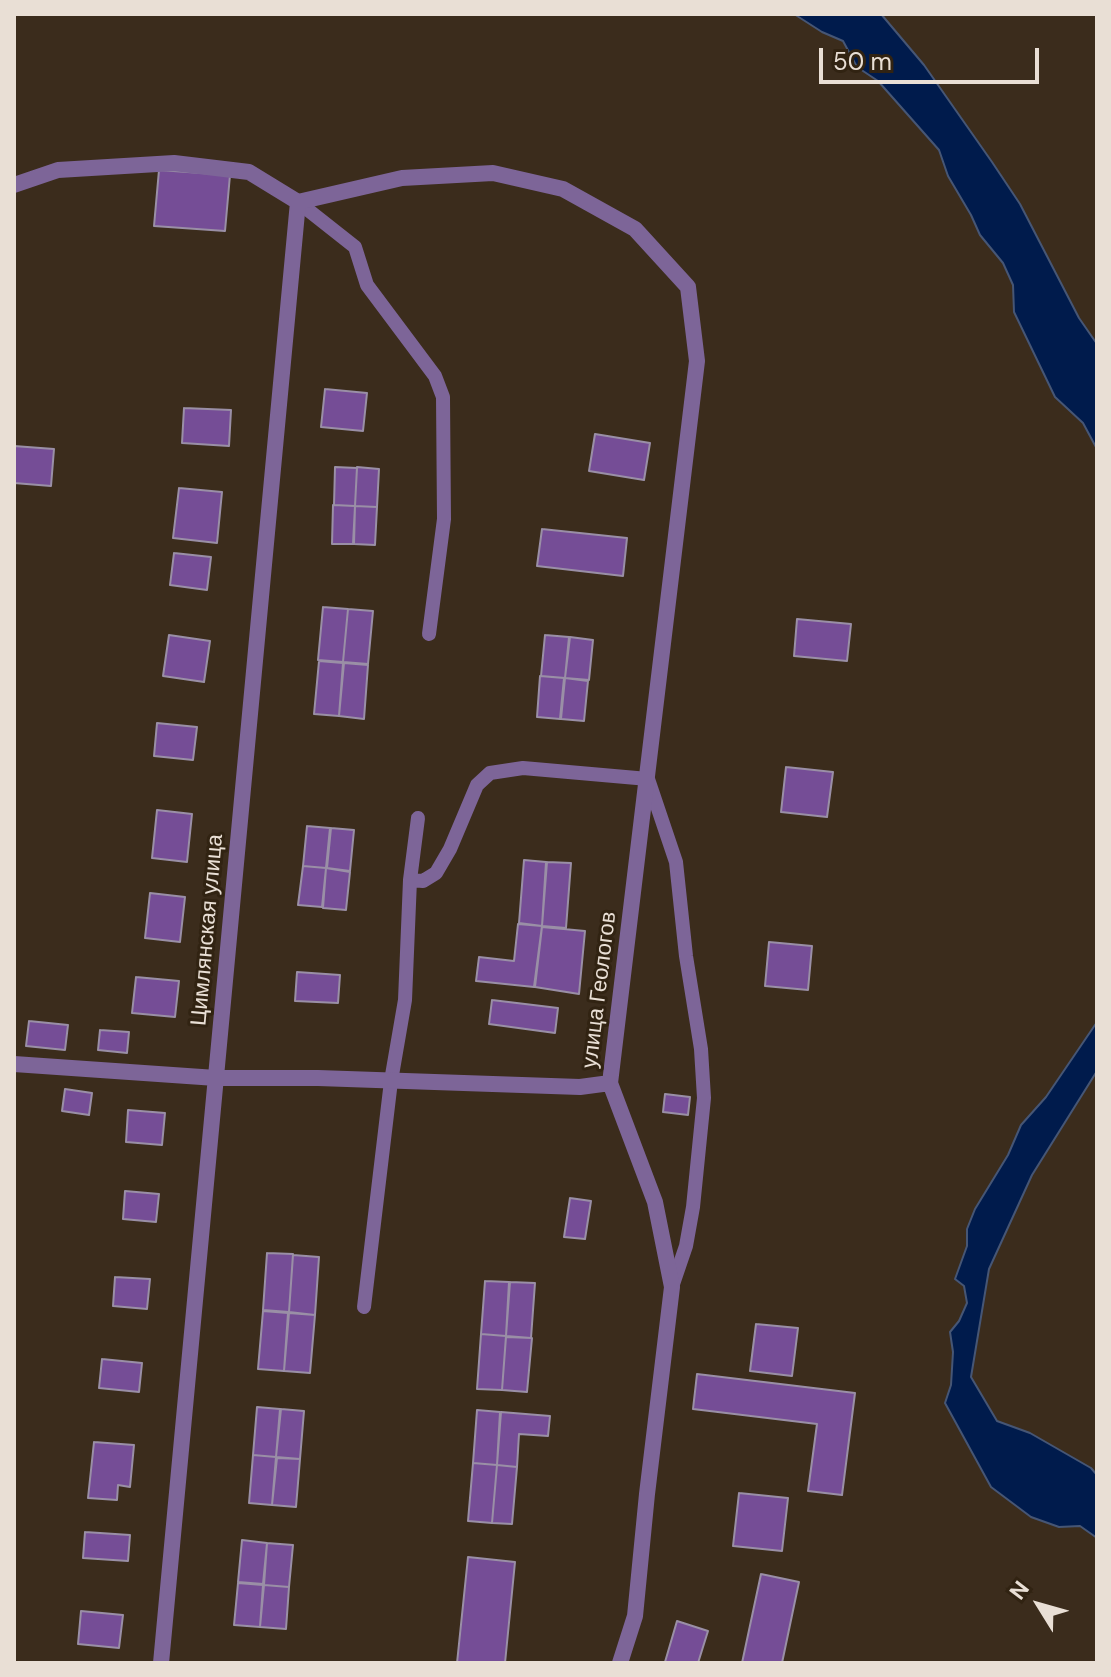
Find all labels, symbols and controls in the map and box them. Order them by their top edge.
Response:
scale bar [823,32,1043,82]
text: 50 m [833,46,892,77]
street label: Цимлянская улица [186,833,230,1027]
street label: улица Геологов [577,910,623,1070]
north arrow [999,1565,1079,1645]
text: N [1003,1575,1036,1605]

